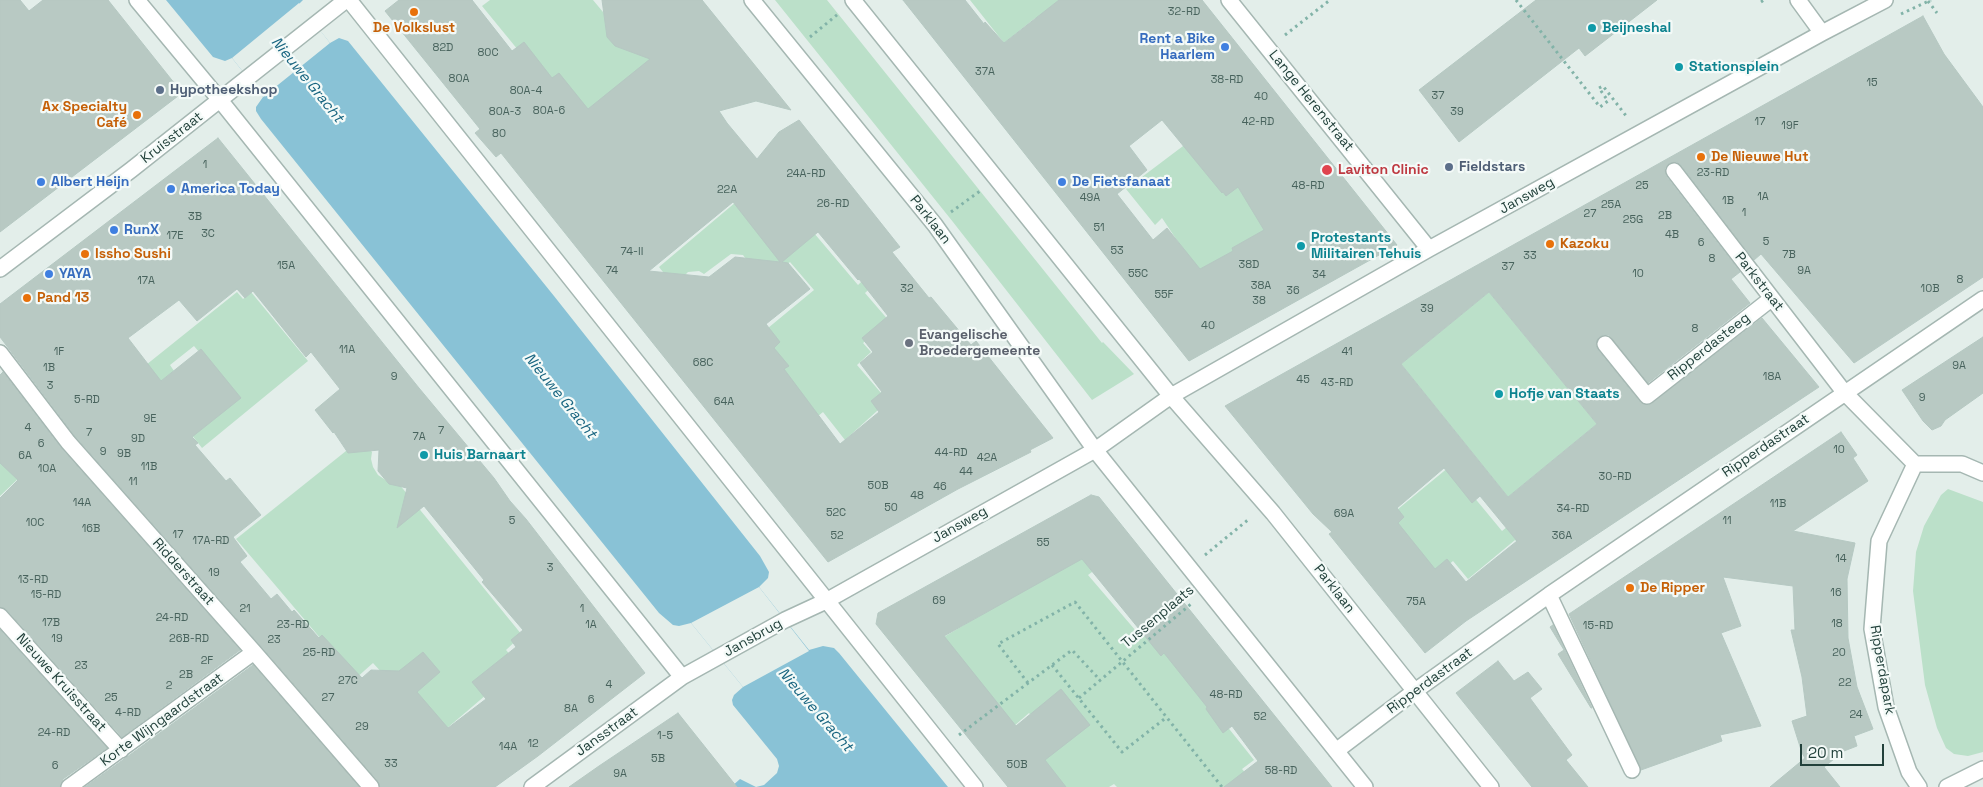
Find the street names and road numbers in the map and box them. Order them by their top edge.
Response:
street label: Lange Herenstraat [1265,47,1357,155]
street label: Kruisstraat [138,109,206,167]
street label: Jansweg [1497,174,1557,218]
street label: Parklaan [906,192,954,248]
street label: Parkstraat [1731,249,1787,315]
street label: Ripperdasteeg [1665,310,1753,384]
street label: Ripperdastraat [1719,411,1813,481]
street label: Jansweg [930,503,990,547]
street label: Ridderstraat [148,535,218,609]
street label: Parklaan [1310,561,1358,617]
street label: Tussenplaats [1118,582,1198,652]
street label: Jansbrug [721,615,785,661]
street label: Ripperdapark [1866,624,1898,716]
street label: Nieuwe Kruisstraat [12,630,110,736]
street label: Ripperdastraat [1384,644,1476,718]
street label: Korte Wijngaardstraat [97,670,227,770]
street label: Jansstraat [573,704,641,760]

